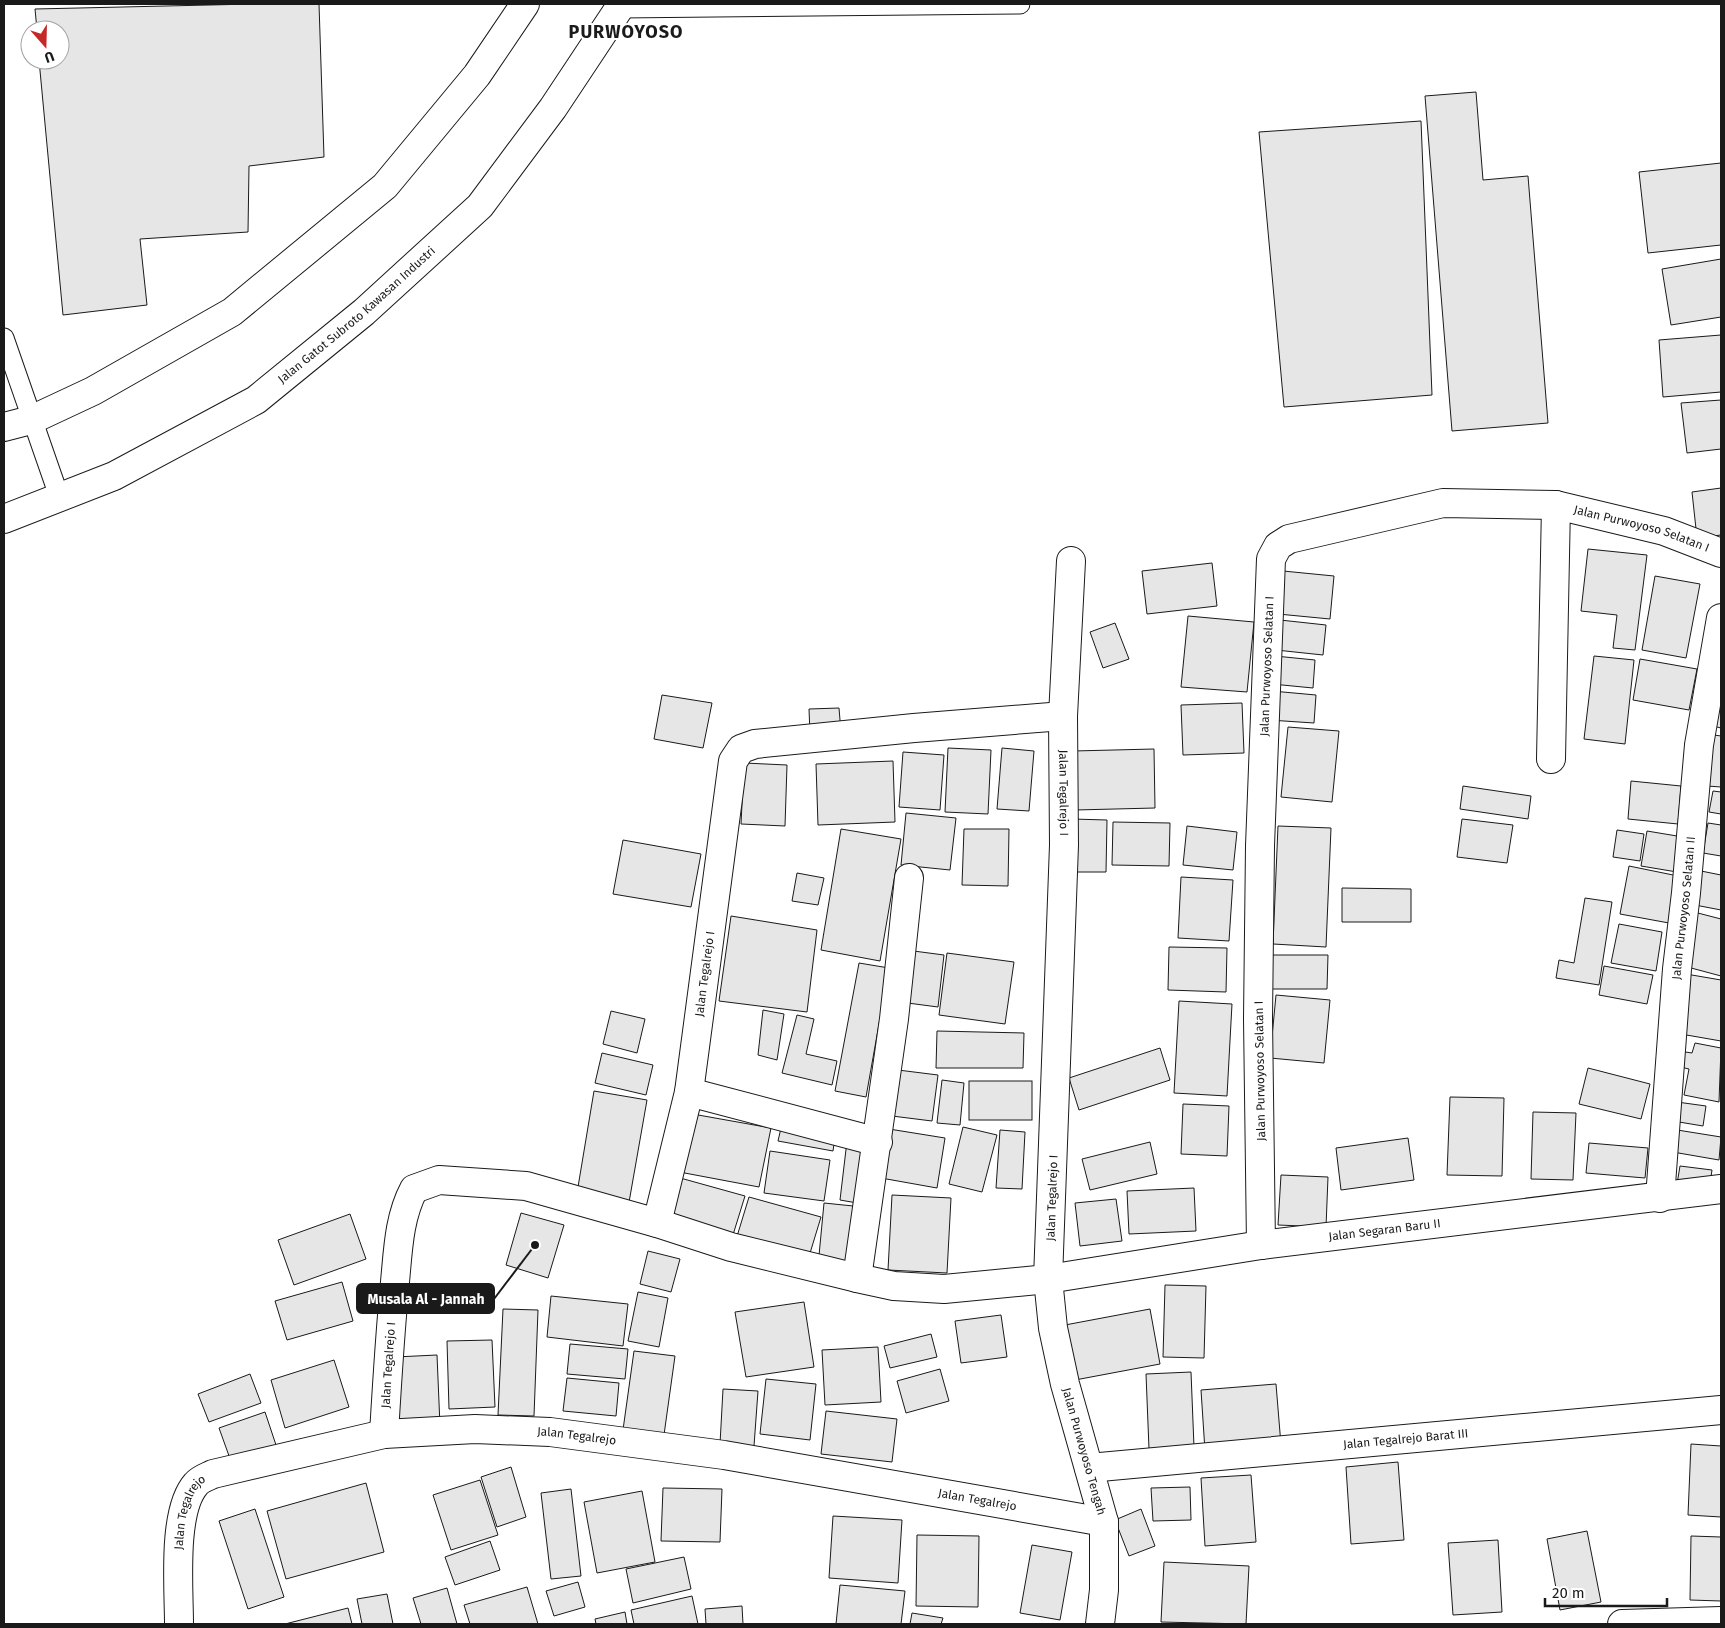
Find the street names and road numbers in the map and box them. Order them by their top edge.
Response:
street label: Jalan Gatot Subroto Kawasan Industri [275,243,438,386]
street label: Jalan Purwoyoso Selatan I [1572,503,1711,555]
street label: Jalan Purwoyoso Selatan I [1257,596,1277,737]
street label: Jalan Tegalrejo I [1056,750,1071,836]
street label: Jalan Purwoyoso Selatan II [1669,836,1698,980]
street label: Jalan Tegalrejo I [692,930,717,1018]
street label: Jalan Purwoyoso Selatan I [1252,1001,1268,1141]
street label: Jalan Tegalrejo I [1044,1155,1060,1241]
street label: Jalan Segaran Baru II [1328,1216,1441,1244]
street label: Jalan Tegalrejo I [379,1321,398,1409]
street label: Jalan Purwoyoso Tengah [1059,1386,1109,1517]
street label: Jalan Tegalrejo [537,1424,617,1448]
street label: Jalan Tegalrejo Barat III [1343,1426,1469,1452]
street label: Jalan Tegalrejo [172,1472,208,1550]
street label: Jalan Tegalrejo [937,1486,1018,1513]

